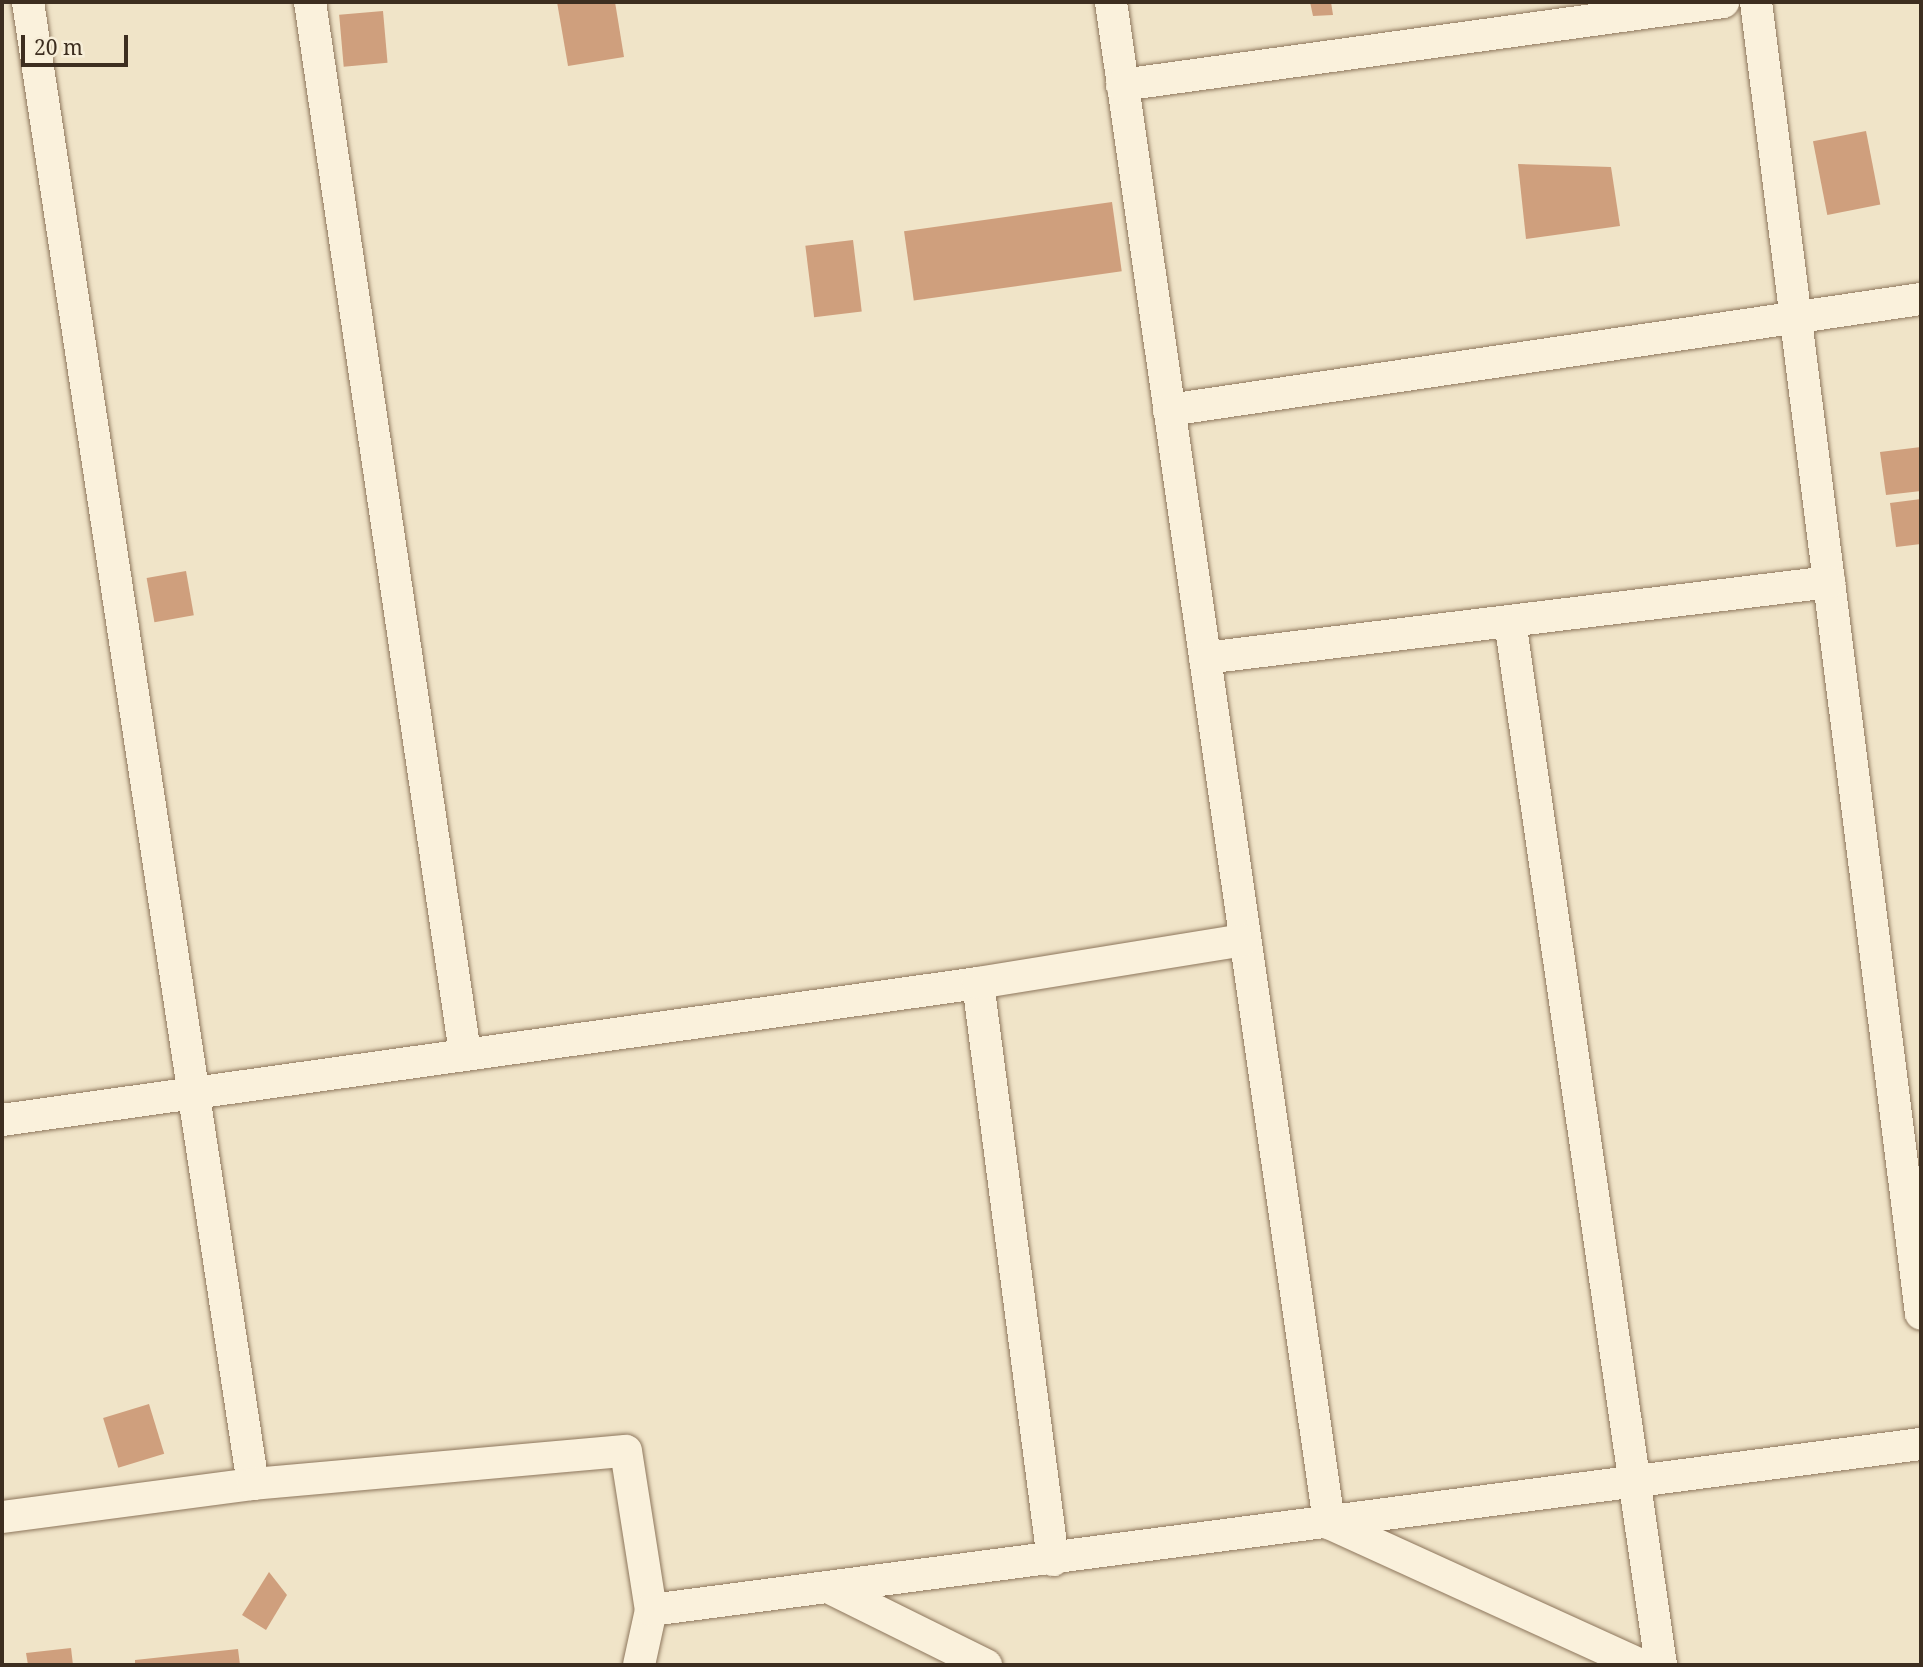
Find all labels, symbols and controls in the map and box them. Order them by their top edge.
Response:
scale bar [24,21,131,65]
text: 20 m [34,33,83,61]

